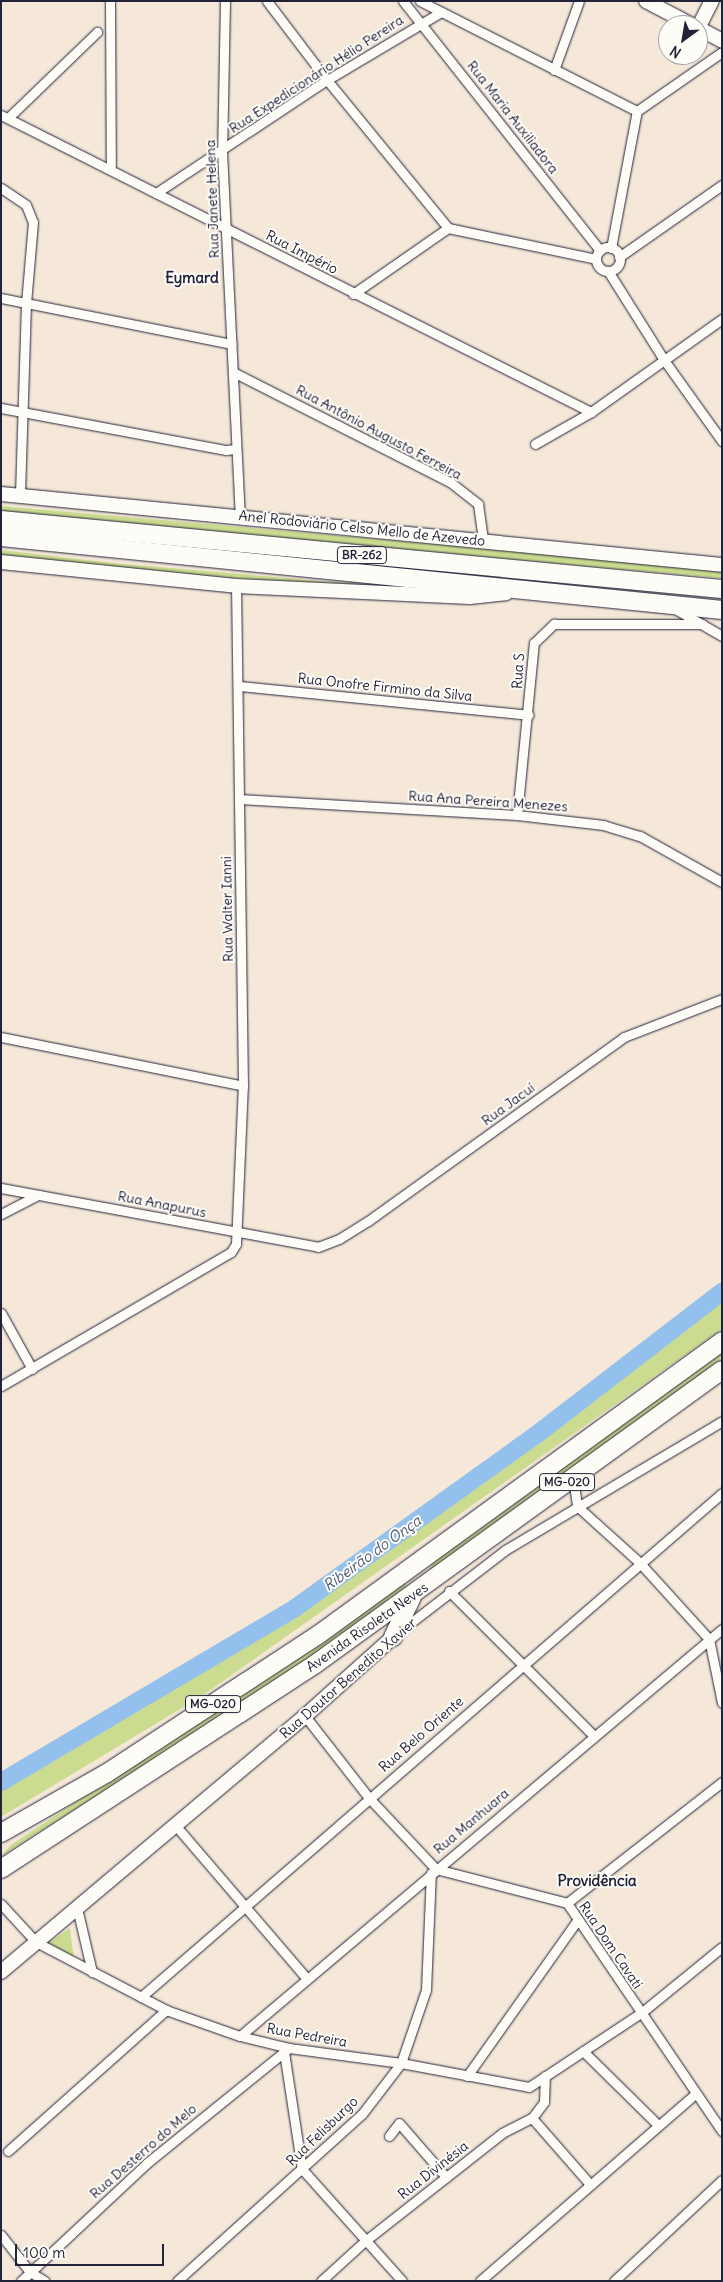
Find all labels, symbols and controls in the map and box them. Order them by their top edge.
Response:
street label: Rua Expedicionário Hélio Pereira [226,11,406,137]
north arrow [658,15,708,65]
text: N [667,42,684,62]
street label: Rua Maria Auxiliadora [464,57,562,177]
street label: Rua Janete Helena [202,139,222,259]
street label: Rua Império [263,227,341,277]
district label: Eymard [165,269,219,287]
street label: Rua Antônio Augusto Ferreira [293,381,465,483]
street label: Anel Rodoviário Celso Mello de Azevedo [238,507,486,549]
road number: BR-262 [336,546,388,564]
street label: Rua S [508,652,528,690]
street label: Rua Onofre Firmino da Silva [297,669,473,705]
street label: Rua Ana Pereira Menezes [408,787,568,815]
street label: Rua Walter Ianni [218,856,236,962]
street label: Rua Jacuí [478,1079,538,1129]
street label: Rua Anapurus [116,1187,208,1221]
road number: MG-020 [538,1472,596,1491]
water label: Ribeirão do Onça [320,1512,424,1594]
street label: Avenida Risoleta Neves [303,1579,431,1675]
street label: Rua Doutor Benedito Xavier [276,1614,420,1742]
street label: Rua Belo Oriente [375,1693,467,1775]
road number: MG-020 [184,1695,242,1714]
street label: Rua Manhuara [430,1785,512,1857]
district label: Providência [557,1872,637,1890]
street label: Rua Dom Cavati [576,1898,646,1992]
street label: Rua Pedreira [265,2020,349,2050]
street label: Rua Felisburgo [283,2093,361,2169]
street label: Rua Desterro do Melo [86,2100,200,2202]
street label: Rua Divinésia [395,2137,471,2203]
scale bar [18,2234,166,2266]
text: 100 m [23,2243,65,2262]

